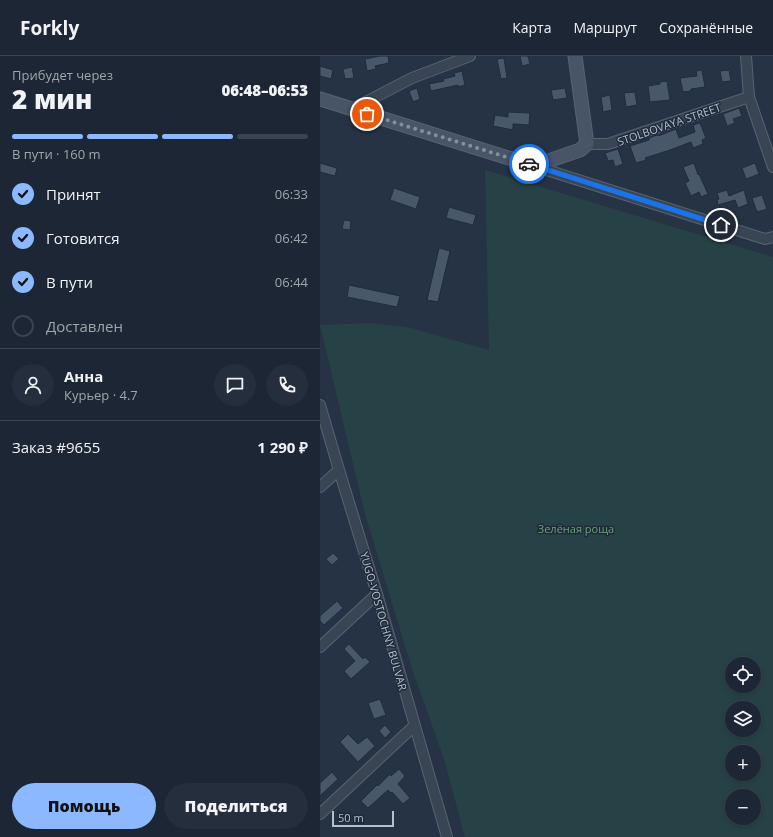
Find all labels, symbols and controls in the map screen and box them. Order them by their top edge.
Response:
text: Forkly [20,15,79,41]
text: Карта [512,18,551,37]
text: Маршрут [573,18,637,37]
text: Сохранённые [659,18,753,37]
text: Прибудет через [12,66,113,84]
text: 06:48–06:53 [222,80,308,100]
text: 2 мин [12,81,92,117]
pin [350,97,384,131]
street label: STOLBOVAYA STREET [615,99,723,149]
icon: bag [356,103,378,125]
courier [509,144,549,184]
text: В пути · 160 m [12,145,101,163]
icon: car [518,153,540,175]
icon: check [12,183,34,205]
text: Принят [46,184,101,204]
text: 06:33 [275,185,308,203]
pin [704,208,738,242]
icon: home [710,214,732,236]
icon: check [12,227,34,249]
text: Готовится [46,228,120,248]
text: 06:42 [275,229,308,247]
icon: check [12,271,34,293]
text: В пути [46,272,93,292]
text: 06:44 [275,273,308,291]
text: Доставлен [46,316,123,336]
button: person [12,364,54,406]
button: chat [214,364,256,406]
button: phone [266,364,308,406]
text: Анна [64,366,103,386]
text: Курьер · 4.7 [64,386,138,404]
text: Заказ #9655 [12,437,100,457]
text: 1 290 ₽ [257,437,308,457]
park label: Зелёная роща [538,521,614,536]
street label: YUGO-VOSTOCHNY BULVAR [357,550,411,692]
map controls [725,657,761,825]
button: locate [725,657,761,693]
button: layers [725,701,761,737]
button: + [725,745,761,781]
button: Помощь [12,783,156,829]
button: Поделиться [164,783,308,829]
button: − [725,789,761,825]
scale bar [332,809,394,828]
text: 50 m [338,810,364,825]

